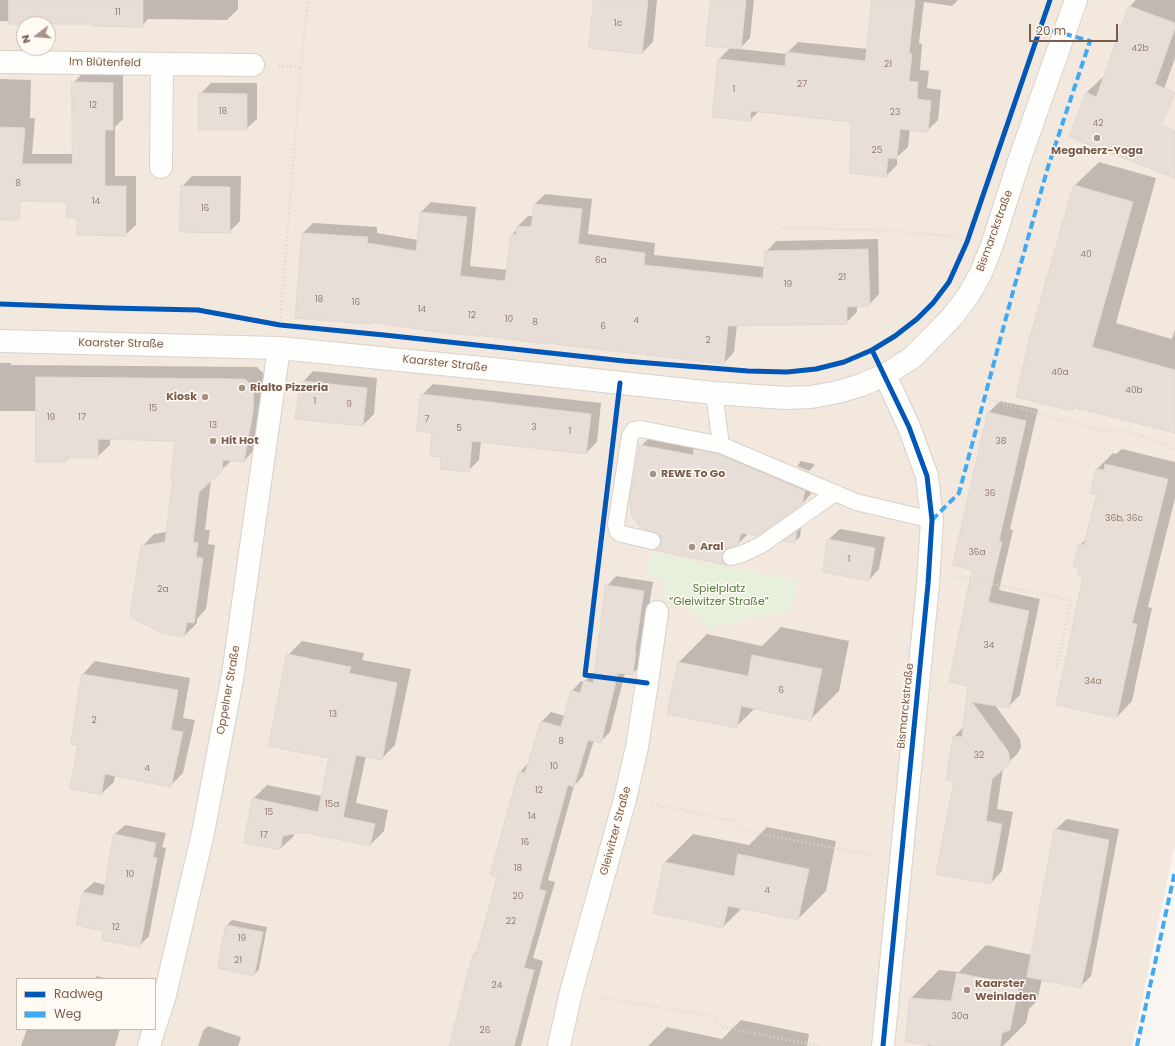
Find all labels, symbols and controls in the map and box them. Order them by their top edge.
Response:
house number: 11 [115,8,121,18]
north arrow [16,16,56,56]
scale bar [1031,16,1120,42]
house number: 1c [614,19,622,29]
text: 20 m [1036,22,1066,39]
text: N [17,33,34,45]
house number: 42b [1132,44,1148,54]
street label: Im Blütenfeld [69,56,141,70]
house number: 21 [884,60,892,70]
house number: 27 [797,80,807,90]
house number: 1 [733,85,735,95]
house number: 12 [89,101,97,111]
house number: 18 [219,107,227,117]
house number: 23 [890,108,900,118]
house number: 42 [1093,119,1103,129]
marker: Megaherz-Yoga [1092,133,1102,143]
place label: Megaherz-Yoga [1051,144,1143,158]
house number: 25 [872,146,882,156]
house number: 8 [15,179,21,189]
street label: Bismarckstraße [974,188,1016,274]
house number: 14 [92,197,100,207]
house number: 16 [201,204,209,214]
house number: 40 [1080,250,1092,260]
house number: 6a [595,256,607,266]
house number: 21 [838,273,846,283]
house number: 19 [784,280,792,290]
house number: 18 [315,295,323,305]
house number: 16 [352,298,360,308]
house number: 14 [418,305,426,315]
house number: 12 [468,311,476,321]
house number: 10 [505,315,513,325]
house number: 4 [633,316,639,326]
house number: 8 [532,318,538,328]
house number: 6 [600,322,606,332]
house number: 2 [705,336,711,346]
street label: Kaarster Straße [78,337,164,351]
street label: Kaarster Straße [402,353,488,375]
house number: 40a [1051,368,1069,378]
place label: Rialto Pizzeria [250,381,328,395]
marker: Rialto Pizzeria [237,383,247,393]
house number: 40b [1125,386,1143,396]
place label: Kiosk [166,390,197,404]
marker: Kiosk [200,392,210,402]
house number: 1 [314,397,316,407]
house number: 9 [346,400,352,410]
house number: 15 [149,404,157,414]
house number: 19 [47,413,55,423]
house number: 17 [78,413,86,423]
house number: 7 [425,415,429,425]
house number: 13 [209,421,217,431]
house number: 3 [531,423,537,433]
house number: 5 [456,424,462,434]
house number: 1 [569,427,571,437]
place label: Hit Hot [221,434,259,448]
marker: Hit Hot [208,436,218,446]
house number: 38 [996,437,1006,447]
place label: REWE To Go [661,467,725,481]
marker: REWE To Go [648,469,658,479]
house number: 36 [984,489,996,499]
house number: 36b, 36c [1105,514,1143,524]
place label: Aral [700,540,724,554]
marker: Aral [687,542,697,552]
house number: 36a [968,548,986,558]
house number: 1 [848,555,850,565]
park label: Spielplatz “Gleiwitzer Straße” [669,582,769,608]
house number: 2a [157,585,169,595]
house number: 34 [984,641,994,651]
street label: Oppelner Straße [215,644,243,736]
street label: Bismarckstraße [895,663,917,749]
house number: 34a [1084,677,1102,687]
house number: 6 [778,686,784,696]
house number: 13 [329,710,337,720]
house number: 2 [91,716,97,726]
house number: 8 [558,737,564,747]
house number: 32 [974,751,984,761]
house number: 10 [550,762,558,772]
house number: 4 [144,764,150,774]
street label: Gleiwitzer Straße [598,785,634,877]
house number: 12 [535,786,543,796]
house number: 15a [325,800,339,810]
house number: 15 [265,808,273,818]
house number: 14 [528,812,536,822]
house number: 17 [260,831,268,841]
house number: 16 [521,838,529,848]
house number: 18 [514,864,522,874]
house number: 10 [126,870,134,880]
house number: 4 [764,886,770,896]
house number: 20 [513,892,523,902]
house number: 22 [506,917,516,927]
house number: 12 [112,923,120,933]
house number: 19 [238,934,246,944]
house number: 21 [234,956,242,966]
place label: Kaarster Weinladen [975,977,1036,1003]
legend [16,978,156,1030]
house number: 24 [492,981,502,991]
text: Radweg [54,985,103,1002]
marker: Kaarster Weinladen [962,985,972,995]
text: Weg [54,1005,81,1022]
house number: 30a [951,1012,969,1022]
house number: 26 [480,1026,490,1036]

